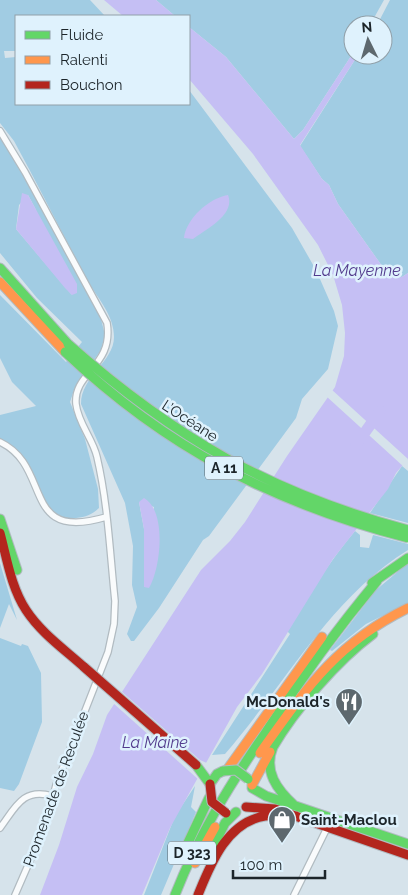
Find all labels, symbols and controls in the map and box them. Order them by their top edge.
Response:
legend [15,15,190,105]
north arrow [343,15,393,65]
text: N [361,19,373,35]
text: Fluide [60,26,103,44]
text: Ralenti [60,51,108,69]
text: Bouchon [60,76,122,94]
water label: La Mayenne [313,261,401,280]
street label: L’Océane [159,396,222,446]
road number: A 11 [205,456,243,479]
restaurant icon: McDonald's [334,687,364,726]
place label: McDonald's [246,693,330,711]
street label: Promenade de Reculée [20,709,93,869]
water label: La Maine [122,733,188,752]
shop icon: Saint-Maclou [267,805,297,844]
place label: Saint-Maclou [301,811,397,829]
road number: D 323 [168,841,216,864]
scale bar [233,848,326,880]
text: 100 m [240,856,282,874]

